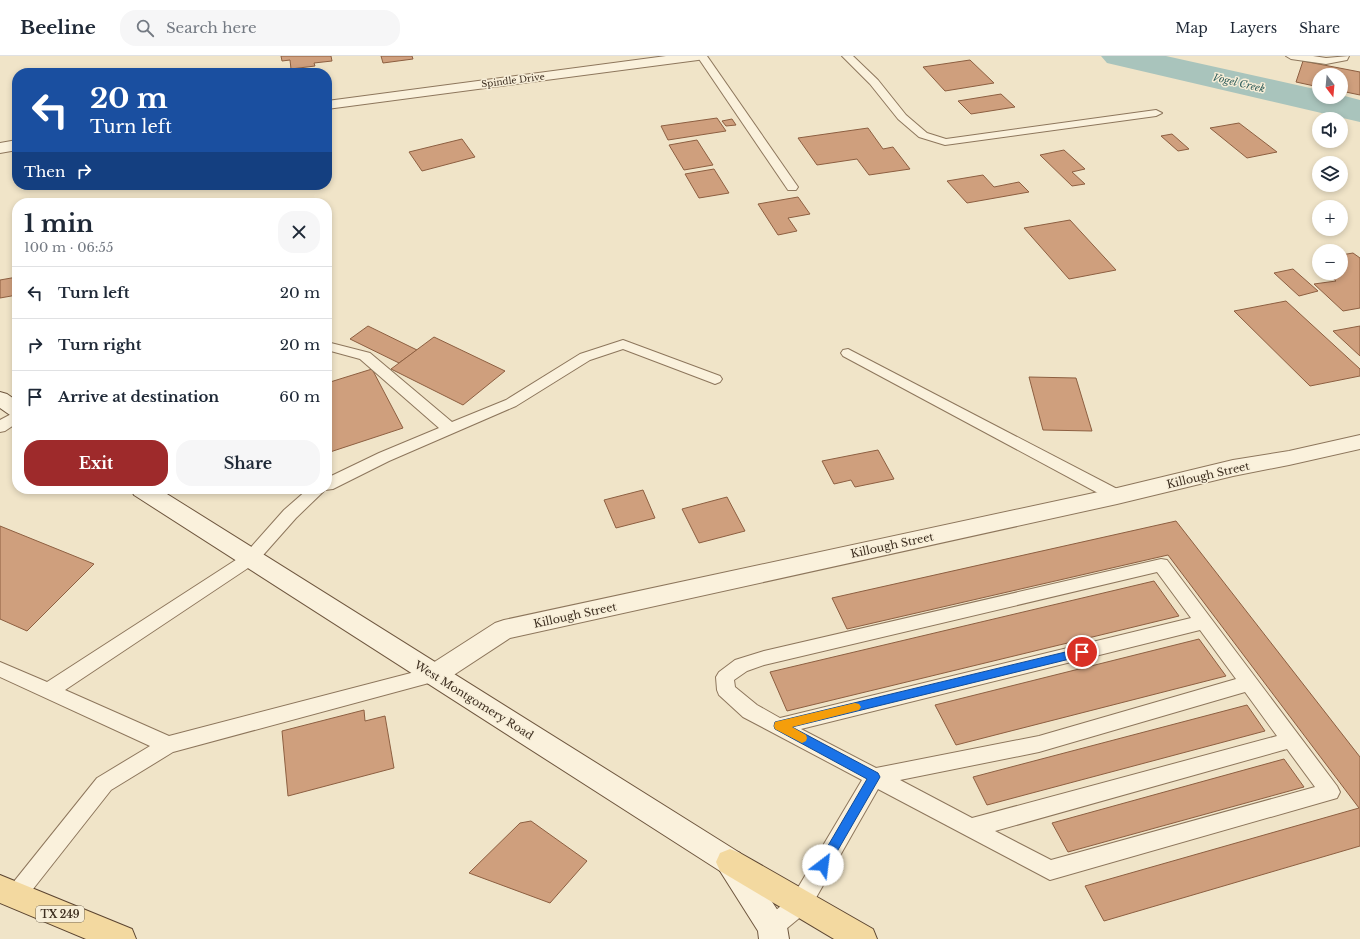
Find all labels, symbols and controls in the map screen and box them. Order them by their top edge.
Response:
search box [120,10,400,46]
text: Beeline [20,16,96,39]
icon: search [134,17,156,39]
text: Search here [166,18,257,37]
text: Map [1175,19,1208,37]
text: Layers [1230,19,1277,37]
text: Share [1299,19,1340,37]
north arrow [1312,68,1348,104]
map controls [1312,68,1348,280]
street label: Spindle Drive [481,71,545,89]
water label: Vogel Creek [1212,71,1266,95]
text: 20 m [90,81,168,116]
icon: left [24,84,76,136]
button: sound [1312,112,1348,148]
text: Turn left [90,116,172,138]
button: layers [1312,156,1348,192]
icon: right [73,160,95,182]
text: Then [24,162,65,181]
button: + [1312,200,1348,236]
text: 1 min [24,209,94,238]
button: close [278,211,320,253]
text: 100 m · 06:55 [24,239,113,256]
button: − [1312,244,1348,280]
icon: left [24,282,46,304]
text: Turn left [58,283,129,302]
text: 20 m [280,283,320,302]
icon: right [24,334,46,356]
text: Turn right [58,335,141,354]
text: 20 m [280,335,320,354]
icon: arrive [24,386,46,408]
text: Arrive at destination [58,387,219,406]
text: 60 m [279,387,320,406]
button: Exit [24,440,168,486]
button: Share [176,440,320,486]
street label: Killough Street [1165,458,1252,491]
street label: Killough Street [849,529,936,561]
street label: Killough Street [532,599,619,631]
pin [1065,635,1099,669]
icon: arrive [1071,641,1093,663]
street label: West Montgomery Road [411,657,537,743]
position arrow [802,844,844,886]
road number: TX 249 [36,906,84,922]

